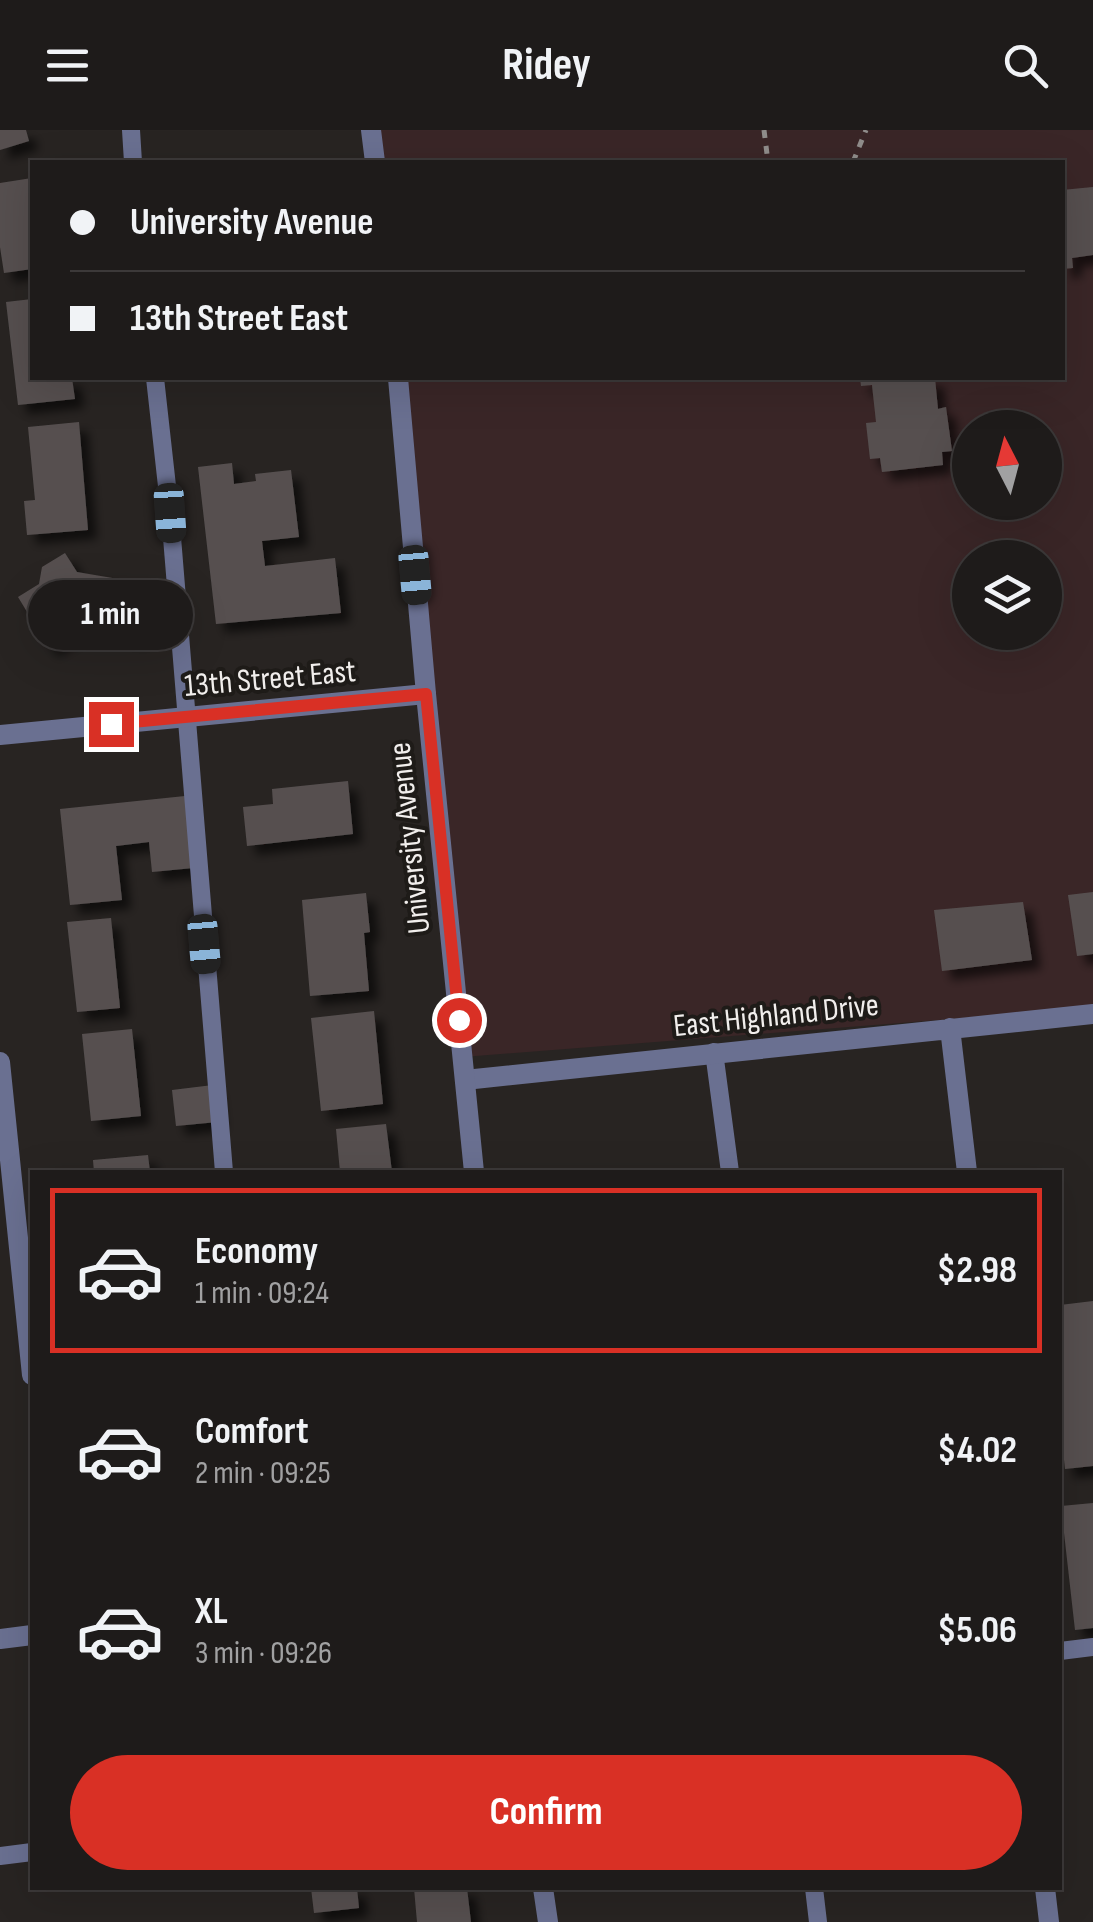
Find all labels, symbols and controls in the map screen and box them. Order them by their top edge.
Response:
icon: menu [40,38,95,93]
text: Ridey [502,38,591,93]
icon: search [998,38,1053,93]
text: University Avenue [130,200,373,245]
text: 13th Street East [130,296,348,341]
north arrow [952,410,1062,520]
map controls [952,410,1062,650]
car [153,482,187,544]
button: layers [952,540,1062,650]
car [397,544,433,606]
callout: 1 min [28,579,194,649]
text: 1 min [81,595,140,634]
street label: 13th Street East [183,652,357,706]
route end [89,702,134,747]
street label: University Avenue [381,740,439,936]
car [186,913,222,975]
street label: East Highland Drive [671,986,881,1046]
route start [437,998,482,1043]
icon: car [75,1226,165,1316]
text: Economy [195,1229,318,1274]
text: $2.98 [937,1248,1017,1293]
text: 1 min · 09:24 [195,1274,329,1313]
icon: car [75,1406,165,1496]
text: Comfort [195,1409,309,1454]
text: $4.02 [937,1428,1017,1473]
text: 2 min · 09:25 [195,1454,331,1493]
icon: car [75,1586,165,1676]
text: XL [195,1589,228,1634]
text: $5.06 [937,1608,1017,1653]
text: 3 min · 09:26 [195,1634,332,1673]
button: Confirm [70,1755,1022,1870]

